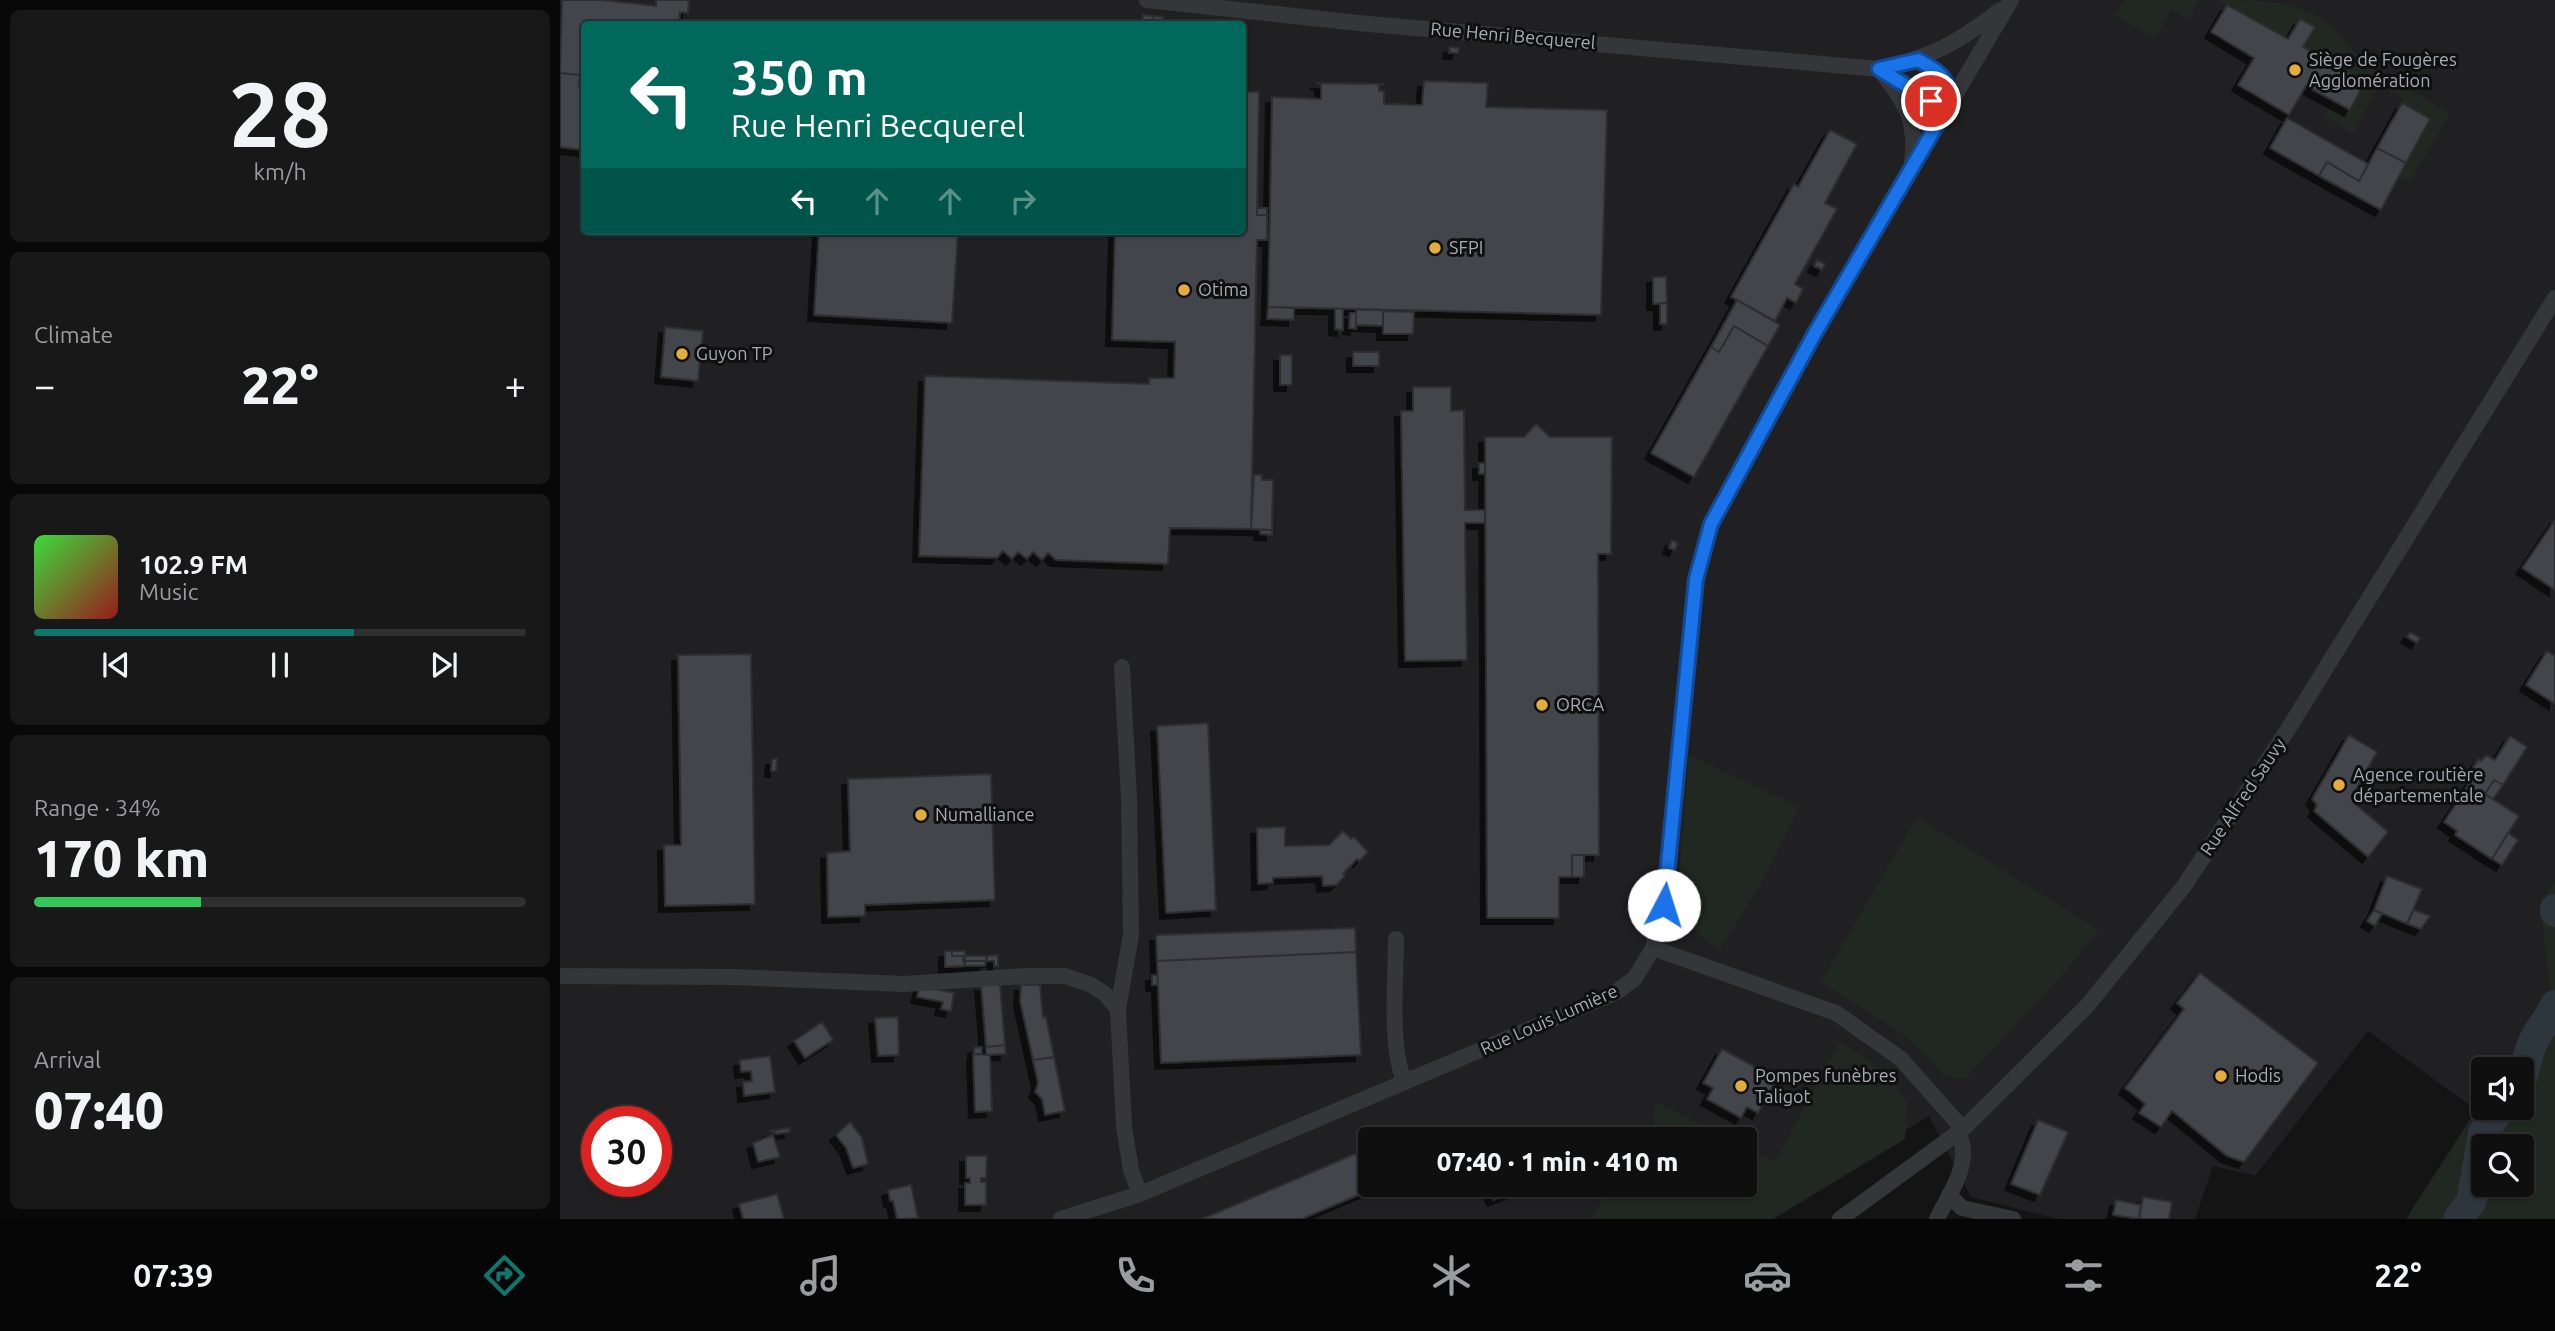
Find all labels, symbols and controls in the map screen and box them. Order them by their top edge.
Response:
street label: Rue Henri Becquerel [1430,18,1597,52]
icon: left [616,49,707,140]
text: 350 m [731,49,868,104]
place label: Siège de Fougères Agglomération [2309,49,2457,90]
text: 28 [229,62,331,164]
marker: Siège de Fougères Agglomération [2287,62,2303,78]
pin [1901,71,1961,131]
icon: arrive [1912,82,1950,120]
text: Rue Henri Becquerel [731,107,1025,143]
text: km/h [253,159,307,184]
icon: left [785,182,823,220]
icon: ahead [858,182,896,220]
icon: ahead [931,182,969,220]
icon: right [1004,182,1042,220]
place label: SFPI [1449,237,1483,257]
marker: SFPI [1427,240,1443,256]
place label: Otima [1198,279,1248,299]
marker: Otima [1176,282,1192,298]
text: Climate [34,322,113,347]
place label: Guyon TP [696,343,773,363]
marker: Guyon TP [674,346,690,362]
text: 22° [241,356,319,414]
text: − [34,364,55,406]
text: + [505,364,526,406]
text: 102.9 FM [139,550,248,579]
text: Music [139,579,198,604]
icon: previous [97,646,135,684]
icon: pause [261,646,299,684]
icon: next [425,646,463,684]
place label: ORCA [1556,694,1605,714]
marker: ORCA [1534,697,1550,713]
street label: Rue Alfred Sauvy [2196,734,2289,859]
place label: Agence routière départementale [2353,764,2484,805]
marker: Agence routière départementale [2331,777,2347,793]
text: Range · 34% [34,795,161,820]
place label: Numalliance [935,804,1035,824]
marker: Numalliance [913,807,929,823]
text: 170 km [34,829,209,887]
position arrow [1627,868,1701,942]
street label: Rue Louis Lumière [1477,980,1620,1058]
text: Arrival [34,1047,101,1072]
map controls [2471,1057,2534,1197]
button: sound [2471,1057,2534,1120]
place label: Pompes funèbres Taligot [1755,1065,1897,1106]
place label: Hodis [2235,1065,2281,1085]
marker: Hodis [2213,1068,2229,1084]
marker: Pompes funèbres Taligot [1733,1078,1749,1094]
text: 07:40 [34,1081,164,1139]
speed limit sign: 30 [581,1106,672,1197]
button: search [2471,1134,2534,1197]
text: 07:40 · 1 min · 410 m [1437,1147,1678,1176]
icon: directions [480,1251,529,1300]
icon: music [796,1251,845,1300]
icon: phone [1111,1251,1160,1300]
icon: climate [1427,1251,1476,1300]
icon: car [1743,1251,1792,1300]
icon: filters [2059,1251,2108,1300]
text: 07:39 [133,1257,213,1293]
text: 22° [2374,1257,2422,1293]

